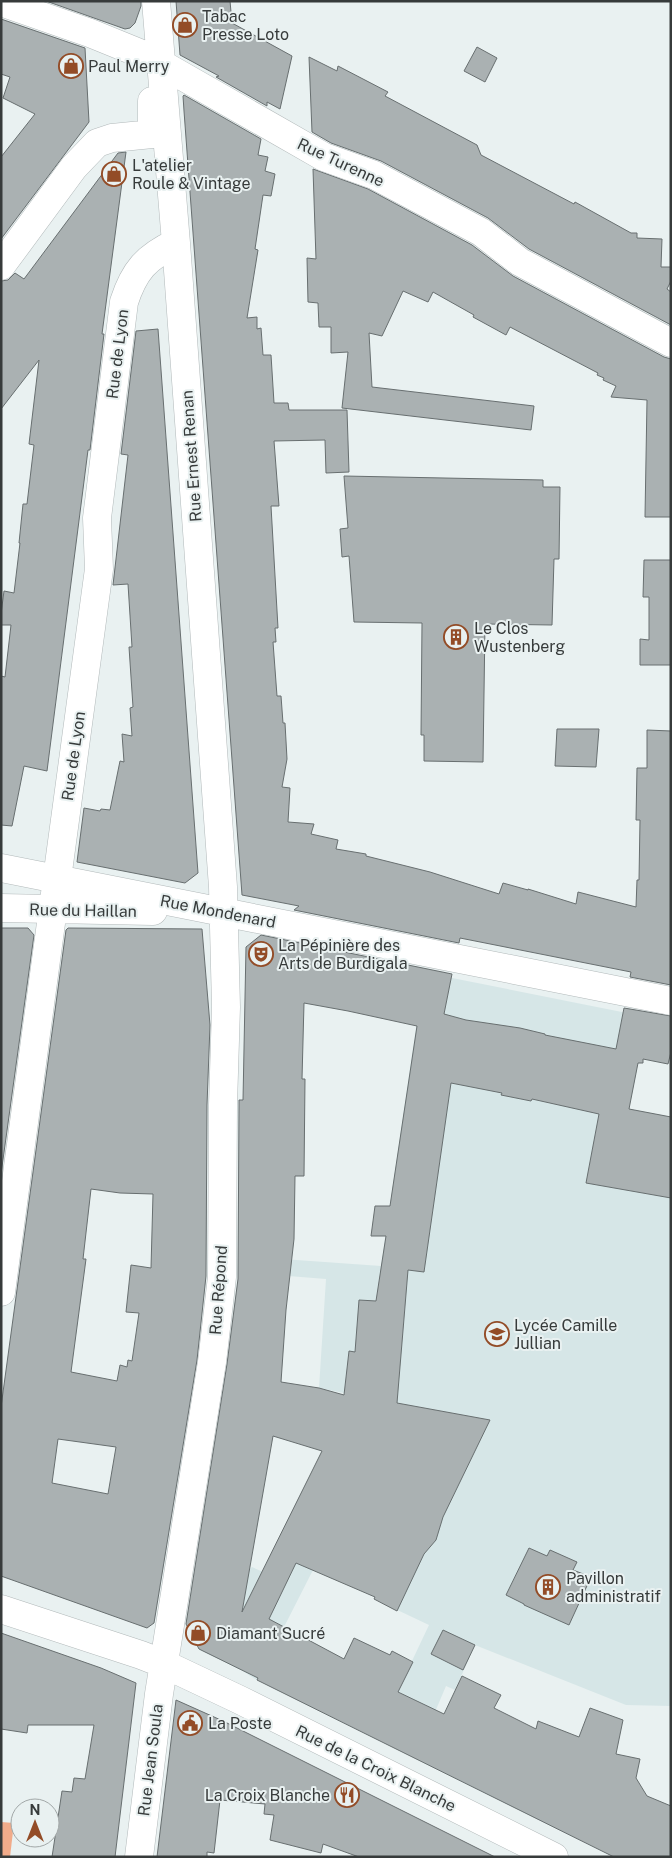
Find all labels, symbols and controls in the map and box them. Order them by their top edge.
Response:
place label: Tabac Presse Loto [202,7,289,44]
shop icon: Tabac Presse Loto [172,12,198,38]
shop icon: Paul Merry [58,53,84,79]
place label: Paul Merry [88,57,170,76]
street label: Rue Turenne [294,134,387,191]
place label: L'atelier Roule & Vintage [132,156,251,193]
shop icon: L'atelier Roule & Vintage [101,161,127,187]
street label: Rue de Lyon [103,308,132,400]
street label: Rue Ernest Renan [177,389,206,522]
place label: Le Clos Wustenberg [474,619,565,656]
building icon: Le Clos Wustenberg [443,624,469,650]
street label: Rue de Lyon [58,710,89,802]
street label: Rue Mondenard [158,891,277,932]
street label: Rue du Haillan [29,900,137,921]
place label: La Pépinière des Arts de Burdigala [278,936,408,973]
theatre icon: La Pépinière des Arts de Burdigala [248,941,274,967]
street label: Rue Répond [206,1245,231,1335]
place label: Lycée Camille Jullian [514,1316,617,1353]
school or university icon: Lycée Camille Jullian [484,1321,510,1347]
place label: Pavillon administratif [566,1569,661,1606]
building icon: Pavillon administratif [535,1574,561,1600]
shop icon: Diamant Sucré [185,1620,211,1646]
place label: Diamant Sucré [216,1624,325,1643]
street label: Rue Jean Soula [134,1703,167,1817]
public building icon: La Poste [177,1710,203,1736]
place label: La Poste [208,1714,272,1733]
street label: Rue de la Croix Blanche [293,1721,459,1816]
restaurant icon: La Croix Blanche [334,1782,360,1808]
place label: La Croix Blanche [205,1786,330,1805]
north arrow [10,1798,60,1848]
text: N [30,1802,40,1818]

